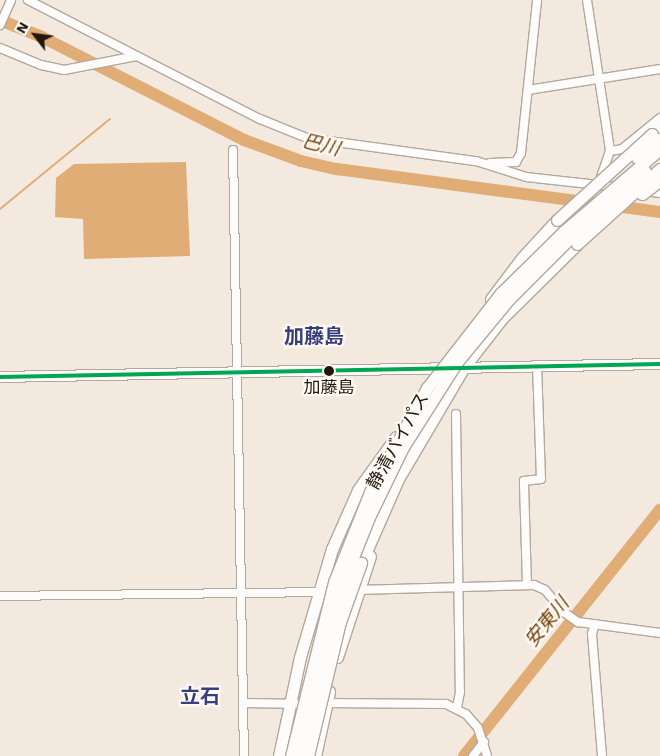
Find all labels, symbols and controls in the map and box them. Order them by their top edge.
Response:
north arrow [10,10,60,60]
text: N [12,19,32,36]
water label: 巴川 [300,129,342,161]
district label: 加藤島 [284,324,344,348]
marker: 加藤島 [324,366,334,376]
place label: 加藤島 [304,378,354,398]
street label: 静清バイパス [362,389,434,493]
water label: 安東川 [520,593,574,651]
district label: 立石 [180,684,220,708]

